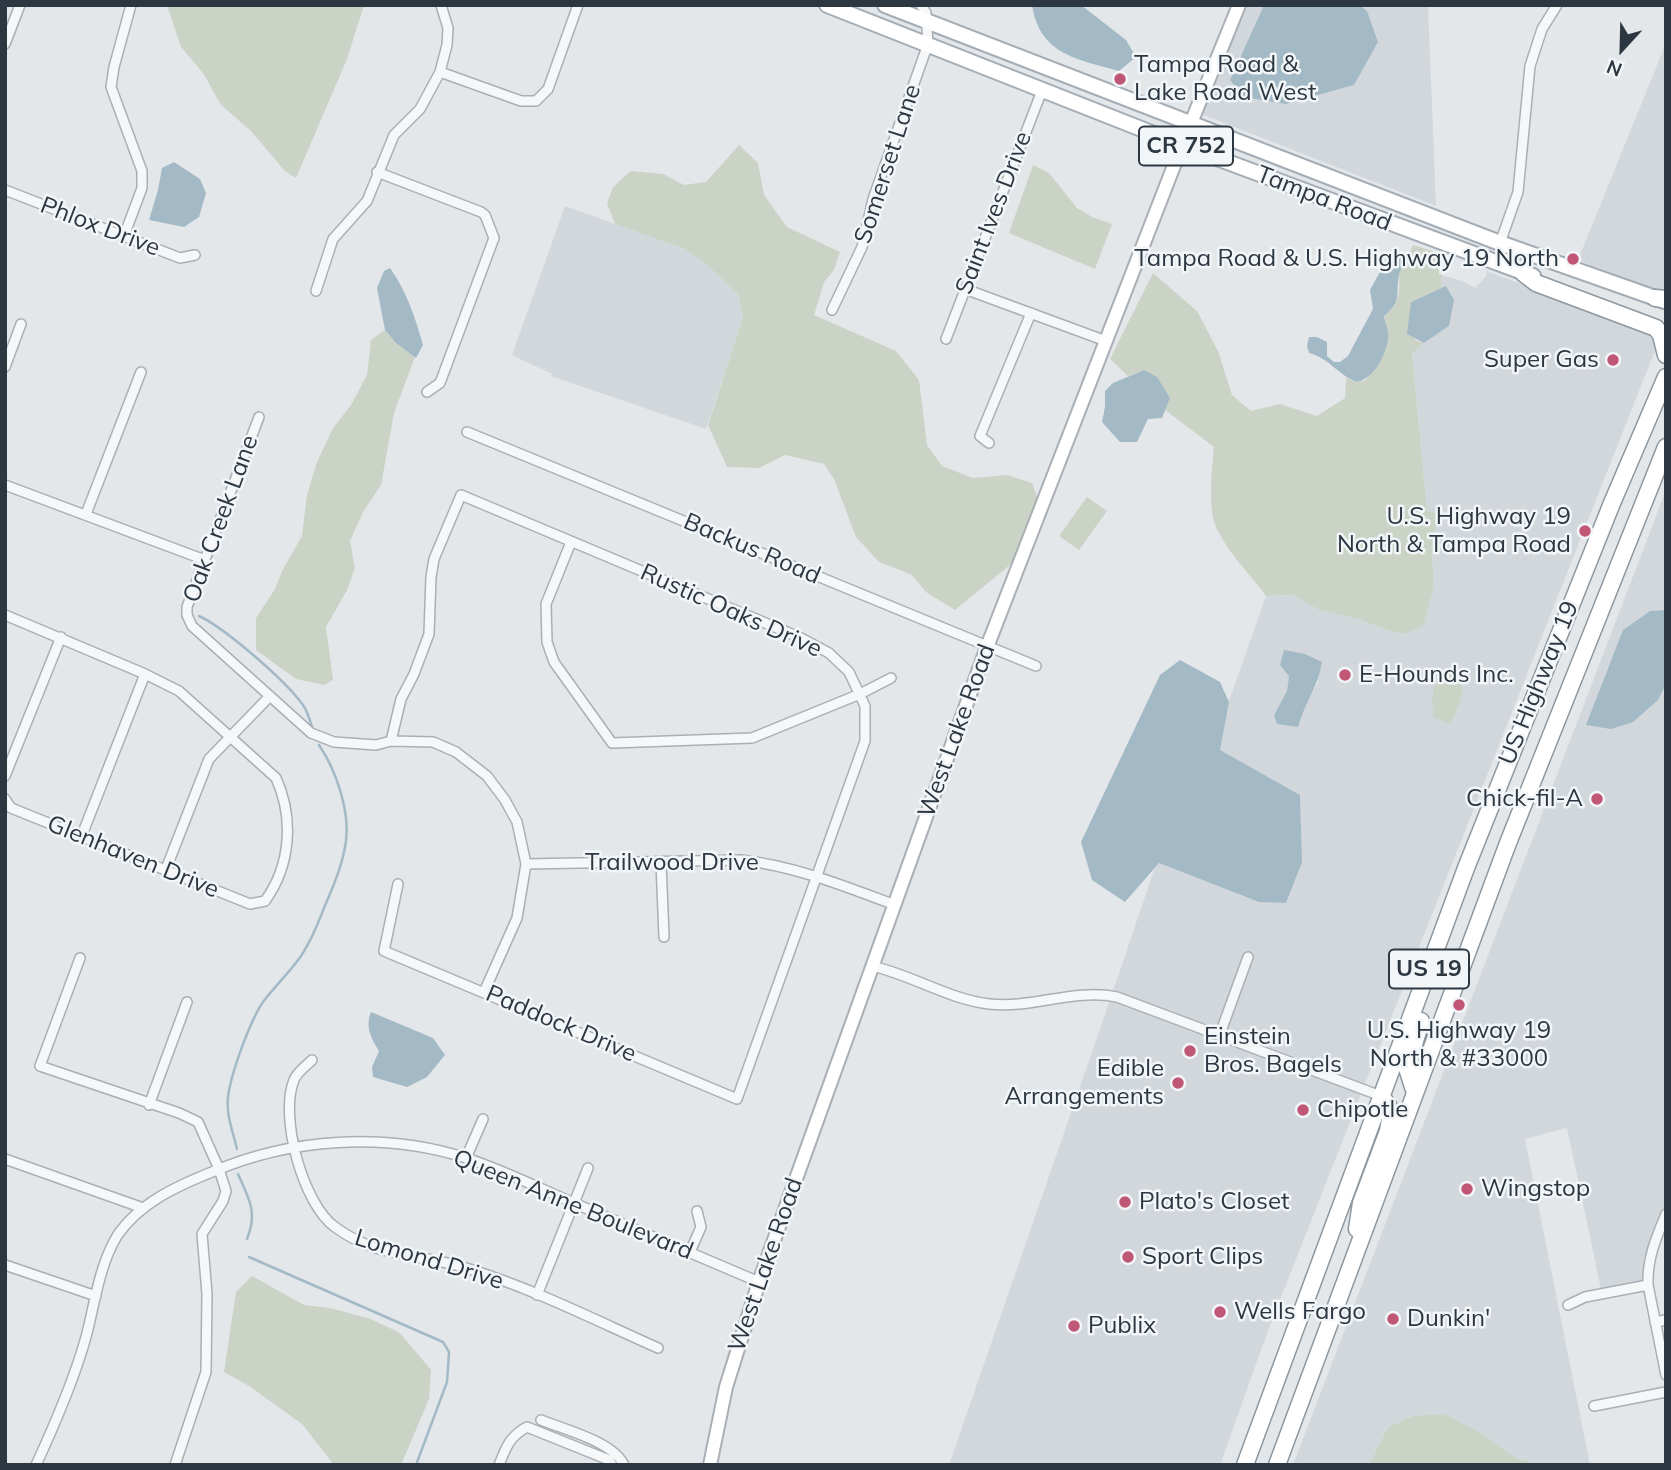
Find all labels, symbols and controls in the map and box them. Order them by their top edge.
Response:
north arrow [1587,14,1657,84]
place label: Tampa Road & Lake Road West [1134,51,1316,107]
text: N [1603,55,1625,82]
marker: Tampa Road & Lake Road West [1112,71,1128,87]
street label: Somerset Lane [849,81,927,247]
road number: CR 752 [1139,127,1233,166]
street label: Saint Ives Drive [950,128,1038,298]
street label: Tampa Road [1253,160,1395,238]
street label: Phlox Drive [36,191,164,263]
place label: Tampa Road & U.S. Highway 19 North [1134,245,1559,273]
marker: Tampa Road & U.S. Highway 19 North [1565,251,1581,267]
place label: Super Gas [1484,346,1599,374]
marker: Super Gas [1605,352,1621,368]
street label: Oak Creek Lane [177,431,265,607]
place label: U.S. Highway 19 North & Tampa Road [1337,503,1571,559]
street label: Backus Road [679,507,825,591]
marker: U.S. Highway 19 North & Tampa Road [1577,523,1593,539]
street label: Rustic Oaks Drive [636,558,826,664]
street label: US Highway 19 [1493,597,1585,769]
street label: West Lake Road [912,640,1002,822]
place label: E-Hounds Inc. [1359,661,1514,689]
marker: E-Hounds Inc. [1337,667,1353,683]
place label: Chick-fil-A [1466,785,1583,813]
marker: Chick-fil-A [1589,791,1605,807]
street label: Glenhaven Drive [43,809,223,905]
street label: Trailwood Drive [585,849,759,877]
road number: US 19 [1389,950,1469,988]
street label: Paddock Drive [482,979,640,1069]
marker: U.S. Highway 19 North & #33000 [1451,997,1467,1013]
place label: U.S. Highway 19 North & #33000 [1367,1017,1551,1073]
place label: Einstein Bros. Bagels [1204,1023,1342,1079]
marker: Einstein Bros. Bagels [1182,1043,1198,1059]
place label: Edible Arrangements [1005,1055,1164,1111]
marker: Edible Arrangements [1170,1075,1186,1091]
place label: Chipotle [1317,1096,1408,1124]
marker: Chipotle [1295,1102,1311,1118]
street label: Queen Anne Boulevard [449,1144,697,1266]
street label: West Lake Road [723,1174,809,1356]
place label: Wingstop [1481,1175,1590,1203]
marker: Wingstop [1459,1181,1475,1197]
place label: Plato's Closet [1139,1188,1289,1216]
marker: Plato's Closet [1117,1194,1133,1210]
street label: Lomond Drive [351,1224,507,1296]
place label: Sport Clips [1142,1243,1263,1271]
marker: Sport Clips [1120,1249,1136,1265]
place label: Wells Fargo [1234,1298,1366,1326]
marker: Wells Fargo [1212,1304,1228,1320]
place label: Dunkin' [1407,1305,1490,1333]
marker: Dunkin' [1385,1311,1401,1327]
place label: Publix [1088,1312,1156,1340]
marker: Publix [1066,1318,1082,1334]

